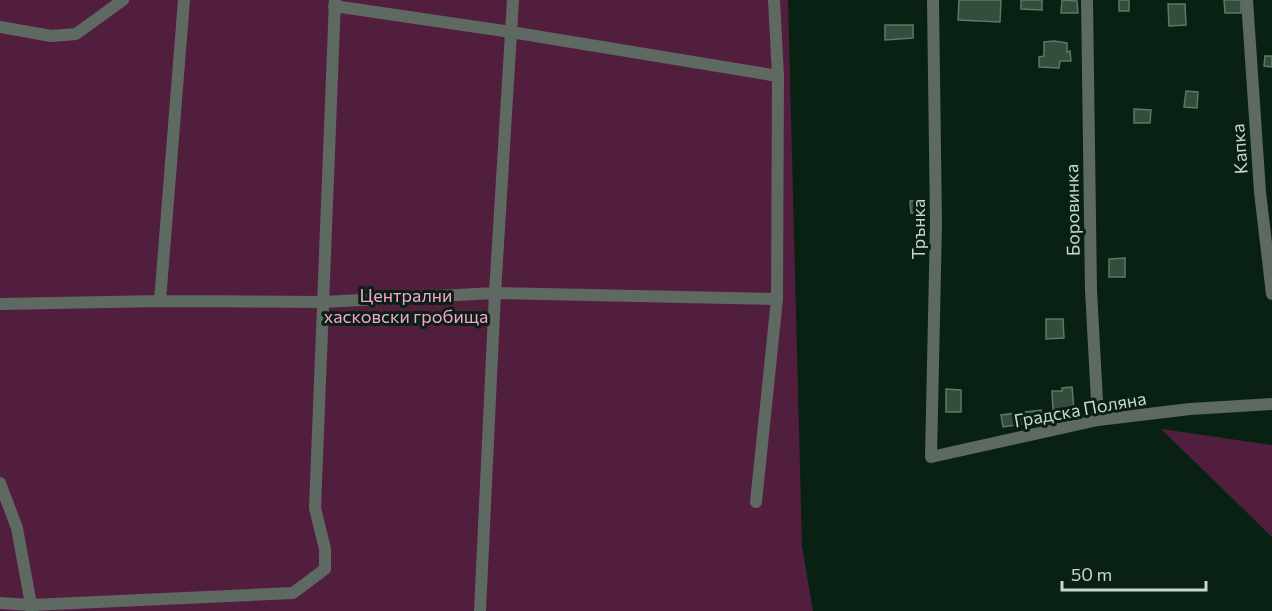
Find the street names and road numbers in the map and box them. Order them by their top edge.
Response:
street label: Капка [1226,123,1252,175]
street label: Боровинка [1060,164,1084,256]
street label: Трънка [907,199,929,259]
street label: Градска Поляна [1012,387,1148,431]

